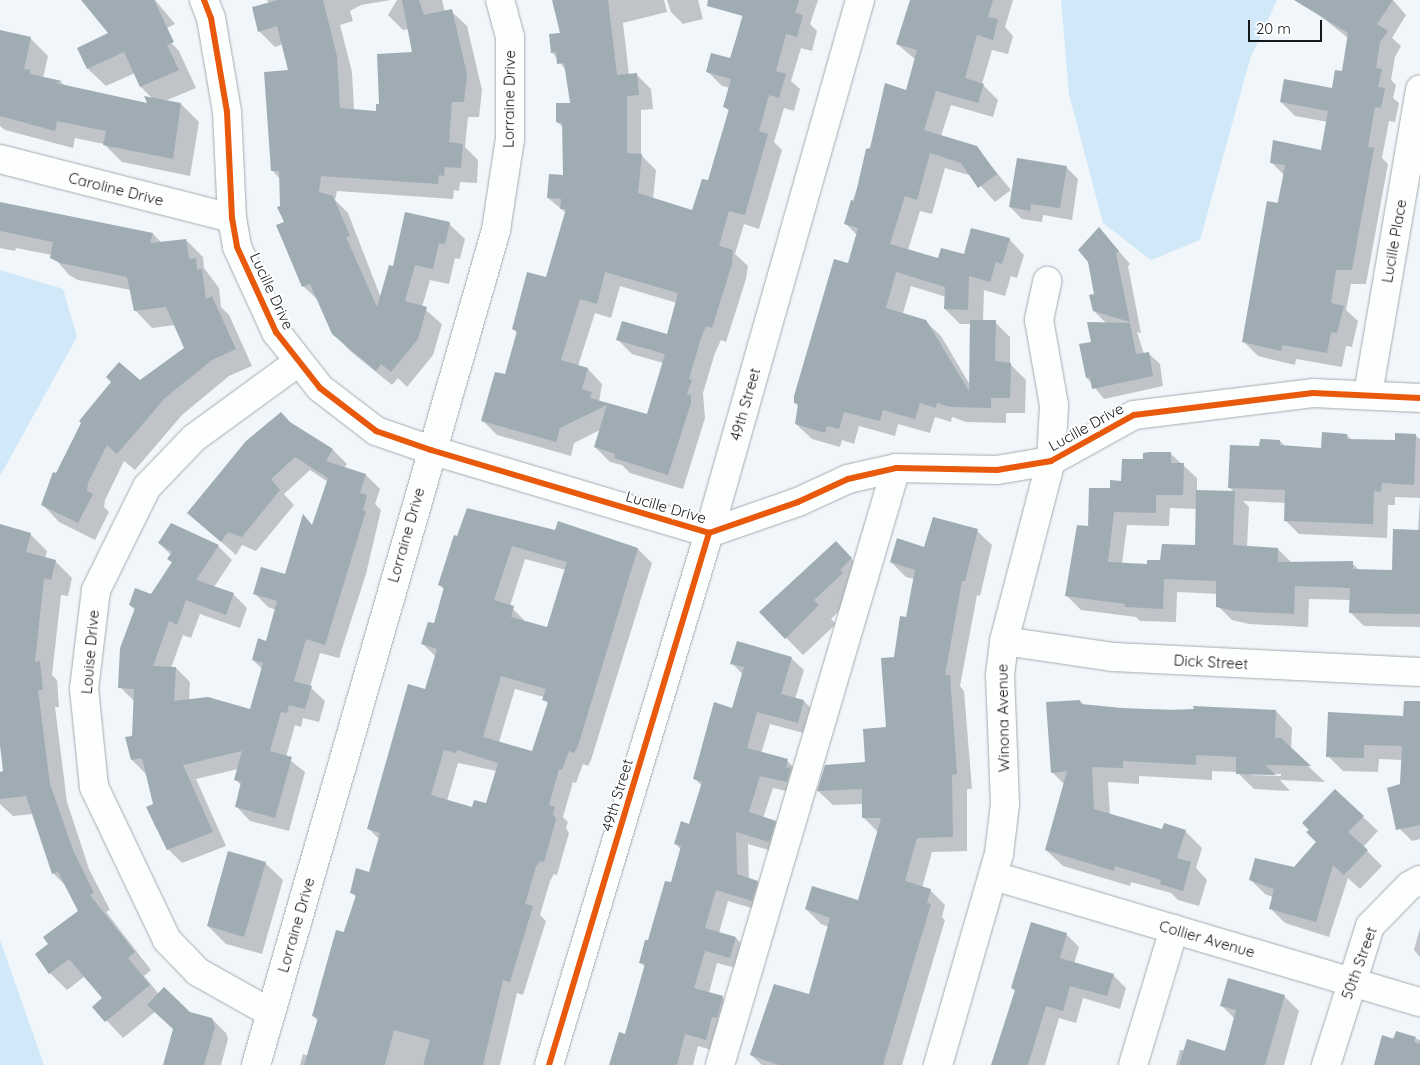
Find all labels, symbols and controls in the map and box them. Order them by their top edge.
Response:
scale bar [1250,10,1324,42]
text: 20 m [1256,19,1291,38]
street label: Lorraine Drive [499,50,519,148]
street label: Caroline Drive [67,168,165,210]
street label: Lucille Place [1378,198,1410,284]
street label: Lucille Drive [246,250,298,332]
street label: 49th Street [726,366,764,442]
street label: Lucille Drive [1045,399,1127,455]
street label: Lorraine Drive [384,485,428,585]
street label: Lucille Drive [624,487,708,527]
street label: Louise Drive [77,609,103,695]
street label: Dick Street [1173,651,1249,673]
street label: Winona Avenue [993,664,1013,772]
street label: 49th Street [597,757,637,833]
street label: Lorraine Drive [274,875,318,975]
street label: Collier Avenue [1157,917,1257,961]
street label: 50th Street [1338,924,1380,1002]

